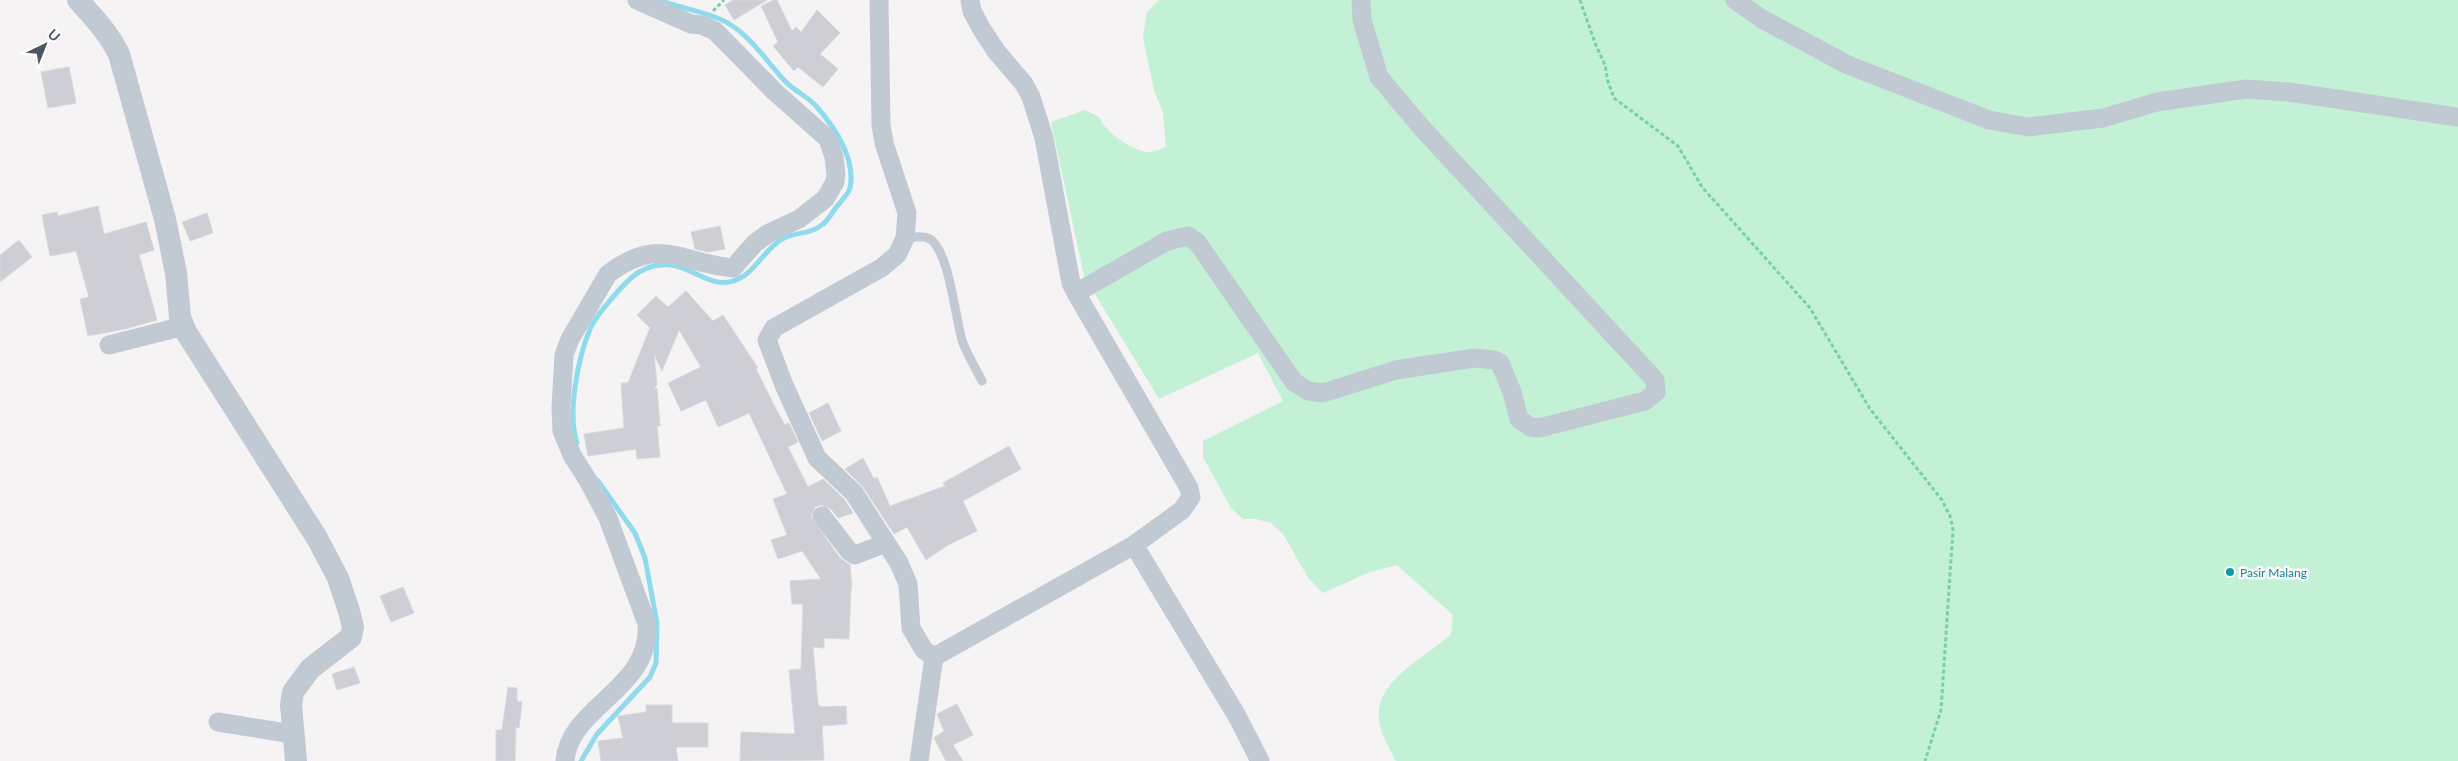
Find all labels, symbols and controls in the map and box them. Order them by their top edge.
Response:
north arrow [20,20,70,70]
text: U [45,25,64,45]
place label: Pasir Malang [2240,565,2307,580]
marker: Pasir Malang [2224,566,2236,578]

